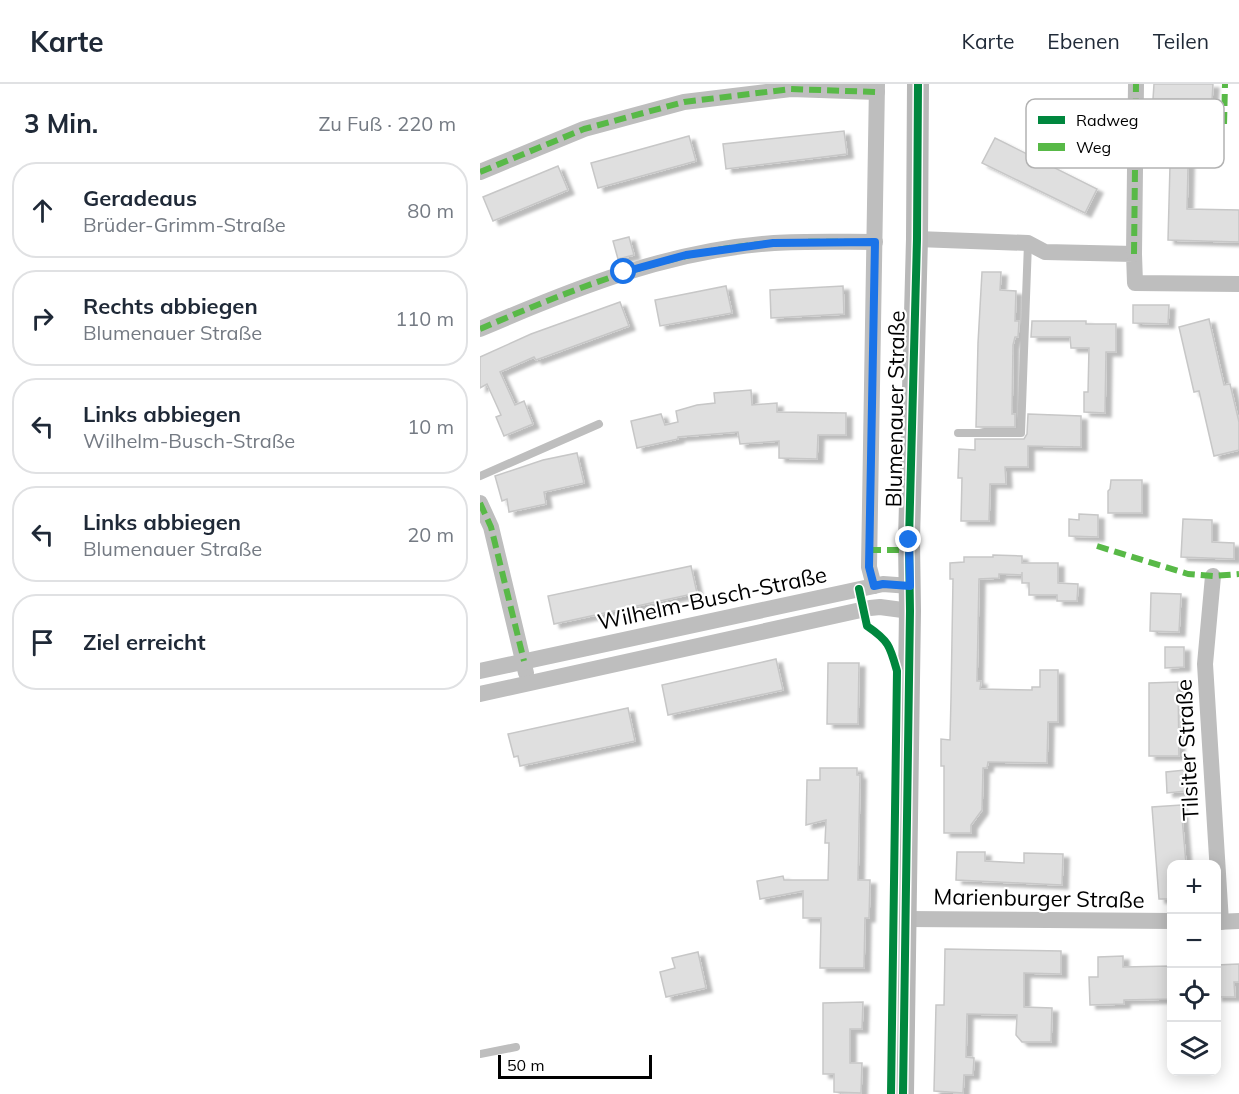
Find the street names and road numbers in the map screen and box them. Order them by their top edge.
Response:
street label: Blumenauer Straße [879,310,911,508]
street label: Wilhelm-Busch-Straße [595,560,829,636]
street label: Tilsiter Straße [1169,679,1205,821]
street label: Marienburger Straße [933,882,1145,914]

